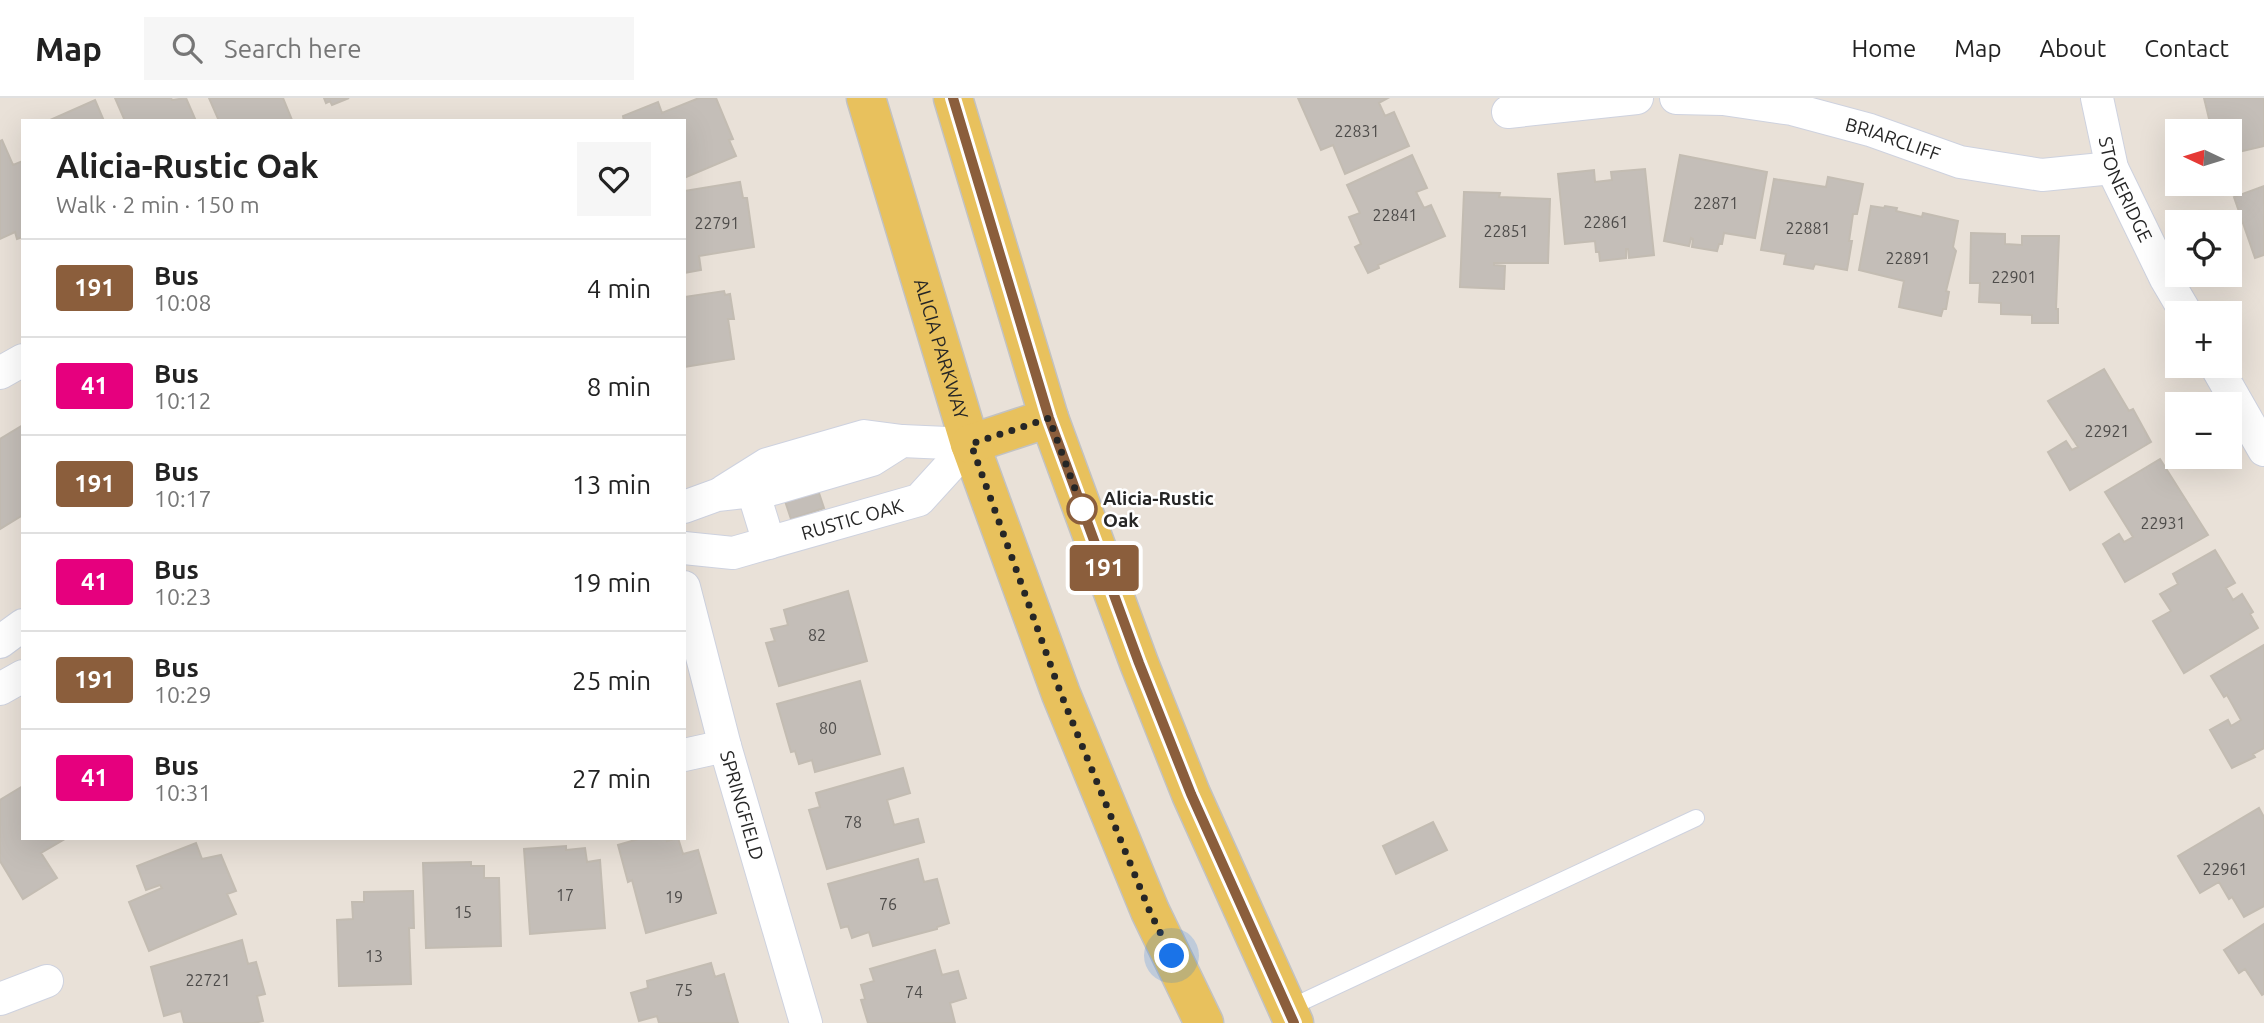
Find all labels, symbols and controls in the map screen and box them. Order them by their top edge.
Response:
search box [144,17,634,80]
icon: search [168,29,206,67]
text: Map [35,30,102,67]
text: Search here [224,34,362,63]
text: Home [1851,35,1916,62]
text: Map [1954,35,2001,62]
text: About [2039,35,2106,62]
text: Contact [2144,35,2229,62]
street label: BRIARCLIFF [1843,113,1943,165]
north arrow [2165,119,2242,196]
map controls [2165,119,2242,469]
house number: 22831 [1334,122,1380,140]
street label: STONERIDGE [2095,135,2157,245]
button: heart [577,142,651,216]
text: Alicia-Rustic Oak [56,147,319,184]
text: Walk · 2 min · 150 m [56,192,260,217]
house number: 22871 [1693,194,1739,212]
house number: 22841 [1372,206,1418,224]
button: locate [2165,210,2242,287]
house number: 22861 [1583,213,1629,231]
house number: 22791 [694,214,740,232]
house number: 22881 [1785,219,1831,237]
house number: 22851 [1483,222,1529,240]
house number: 22891 [1885,249,1931,267]
text: Bus [154,261,199,290]
house number: 22901 [1991,268,2037,286]
text: 191 [74,274,115,301]
text: 4 min [587,274,651,303]
street label: ALICIA PARKWAY [910,276,973,422]
text: 10:08 [154,290,212,315]
button: + [2165,301,2242,378]
text: Bus [154,359,199,388]
text: 41 [81,372,108,399]
text: 8 min [587,372,651,401]
text: 10:12 [154,388,212,413]
button: − [2165,392,2242,469]
house number: 22921 [2084,422,2130,440]
text: Bus [154,457,199,486]
text: 191 [74,470,115,497]
text: 13 min [572,470,651,499]
text: 10:17 [154,486,212,511]
place label: Alicia-Rustic Oak [1103,487,1214,531]
street label: RUSTIC OAK [799,494,906,544]
marker: Alicia-Rustic Oak [1067,494,1097,524]
house number: 22931 [2140,514,2186,532]
line badge: 191 [1064,545,1144,591]
text: 191 [1084,554,1124,581]
text: Bus [154,555,199,584]
text: 41 [81,568,108,595]
text: 19 min [572,568,651,597]
text: 10:23 [154,584,212,609]
house number: 82 [808,626,826,644]
text: Bus [154,653,199,682]
text: 191 [74,666,115,693]
text: 25 min [572,666,651,695]
text: 10:29 [154,682,212,707]
house number: 80 [819,719,837,737]
street label: SPRINGFIELD [716,748,769,863]
text: Bus [154,751,199,780]
text: 41 [81,764,108,791]
text: 27 min [572,764,651,793]
text: 10:31 [154,780,212,805]
house number: 78 [844,813,862,831]
house number: 22961 [2202,860,2248,878]
house number: 17 [556,886,574,904]
house number: 19 [665,888,683,906]
house number: 76 [879,895,897,913]
house number: 15 [454,903,472,921]
your location [1154,938,1189,973]
house number: 13 [365,947,383,965]
house number: 22721 [185,971,231,989]
house number: 75 [675,981,693,999]
house number: 74 [905,983,923,1001]

